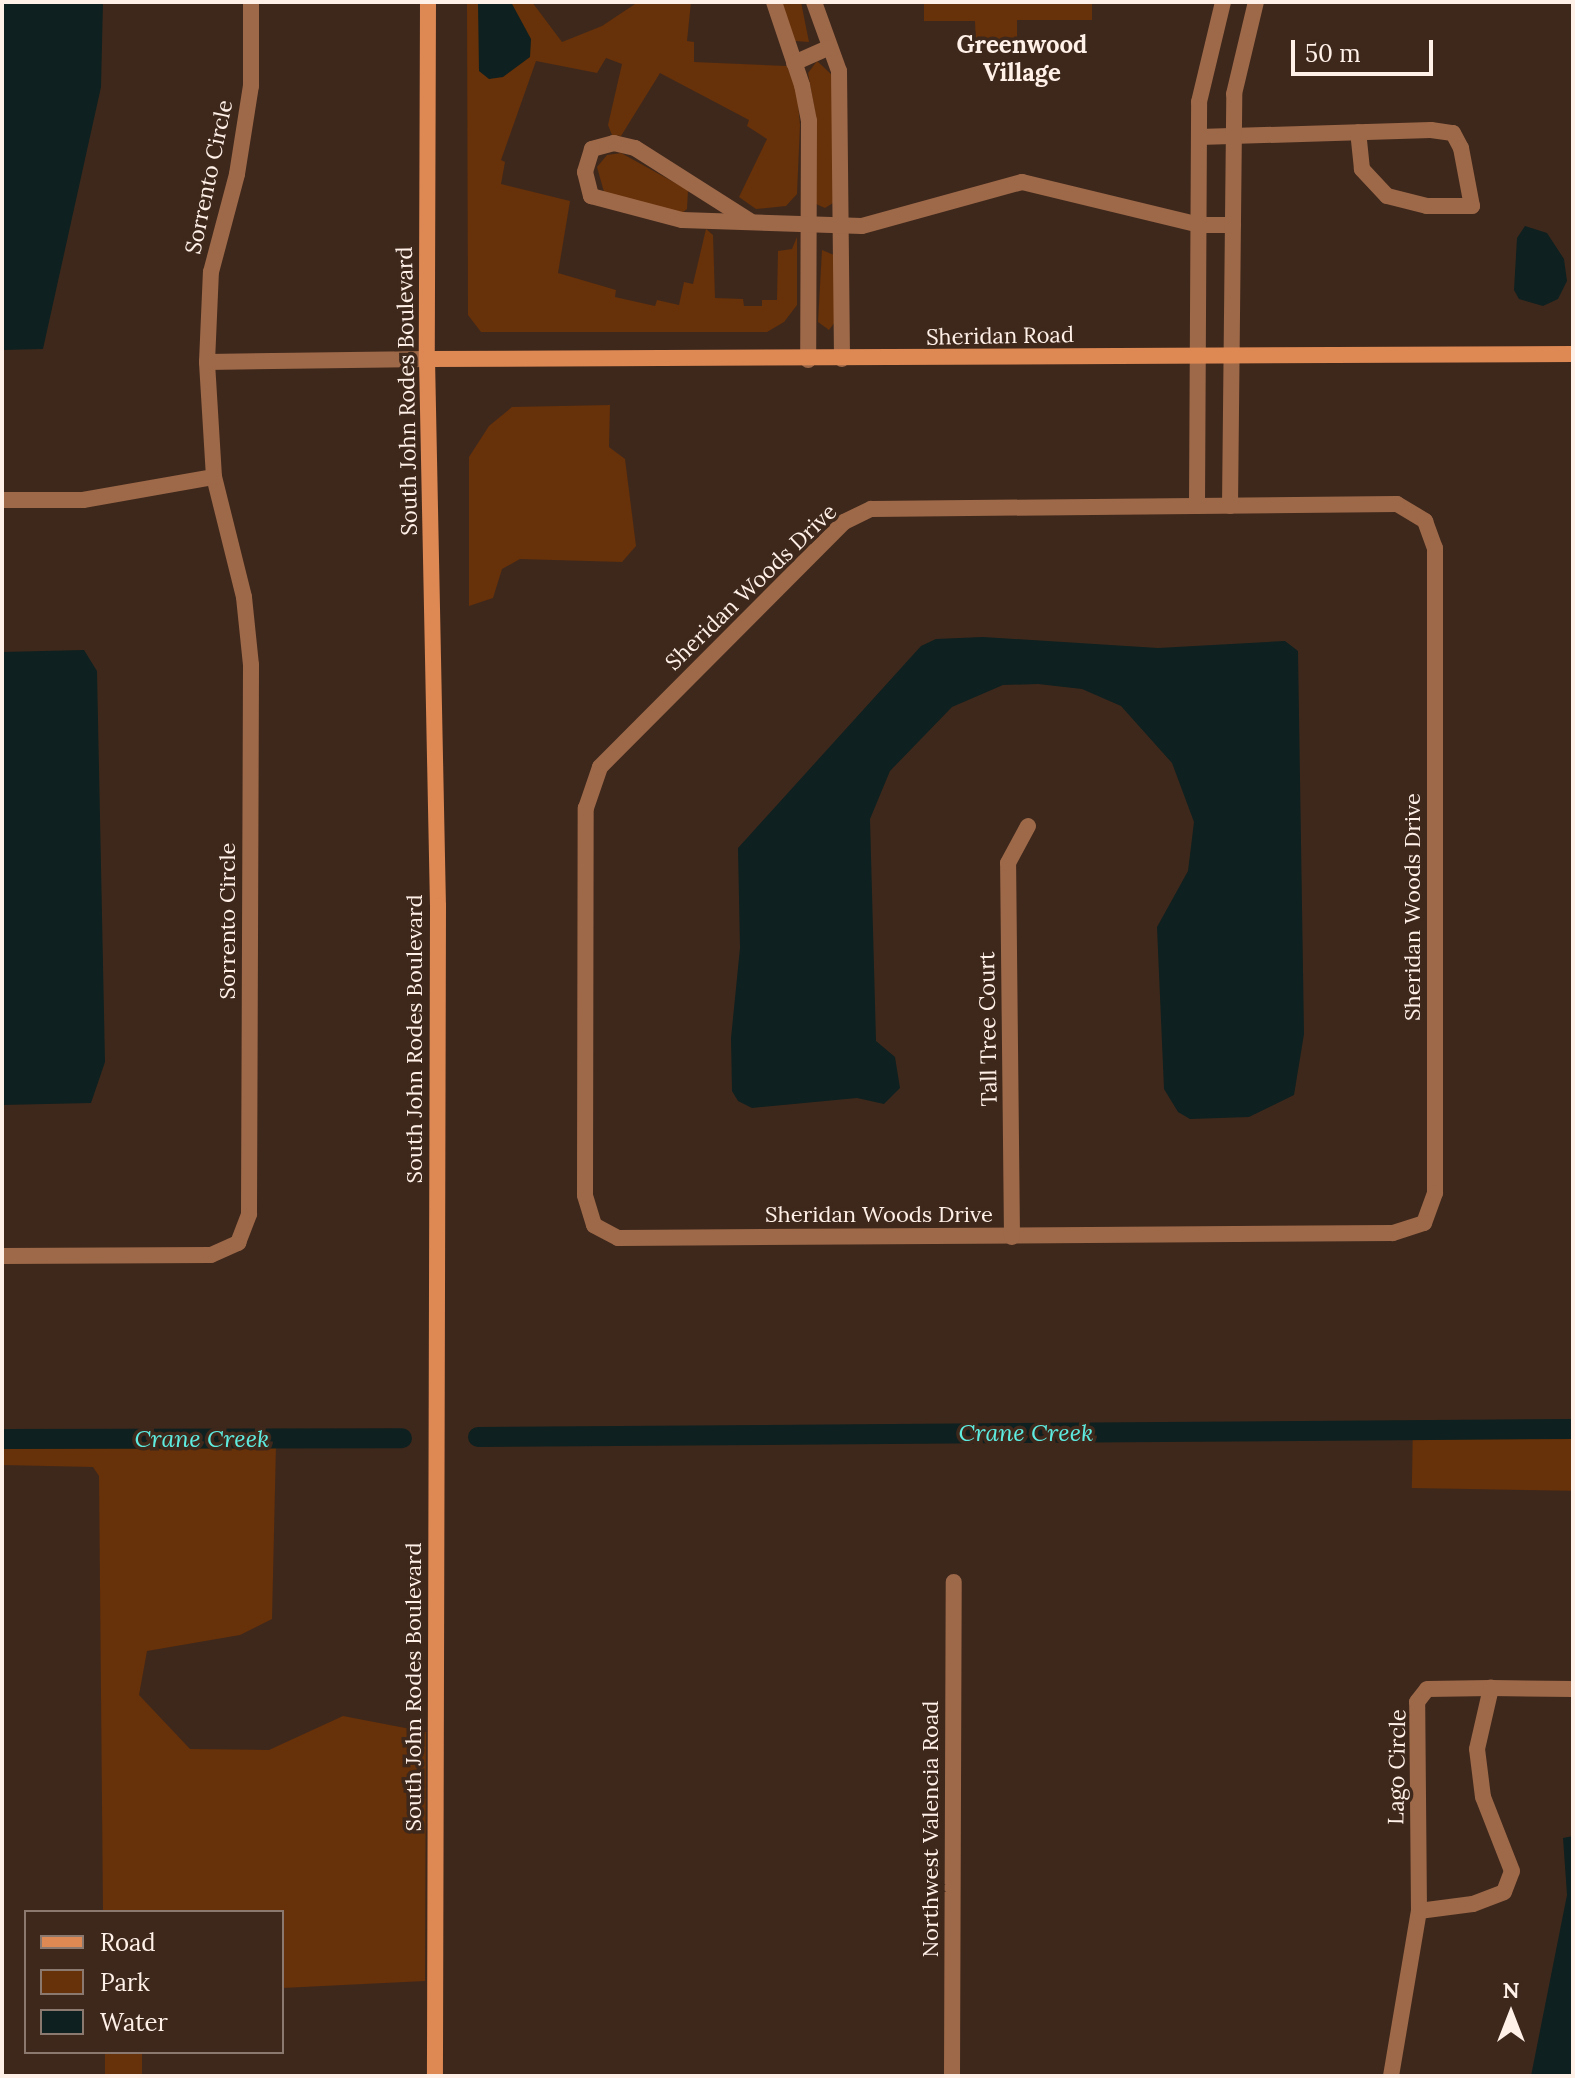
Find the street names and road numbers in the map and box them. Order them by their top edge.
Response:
street label: Sorrento Circle [180,97,238,257]
street label: South John Rodes Boulevard [391,246,423,536]
street label: Sheridan Road [926,322,1074,350]
street label: Sheridan Woods Drive [660,498,842,676]
street label: Sheridan Woods Drive [1400,793,1426,1021]
street label: Sorrento Circle [215,842,241,1000]
street label: South John Rodes Boulevard [402,894,428,1184]
street label: Tall Tree Court [973,951,1003,1107]
street label: Sheridan Woods Drive [765,1202,993,1228]
street label: South John Rodes Boulevard [401,1542,427,1832]
street label: Northwest Valencia Road [918,1701,944,1957]
street label: Lago Circle [1383,1709,1411,1825]

